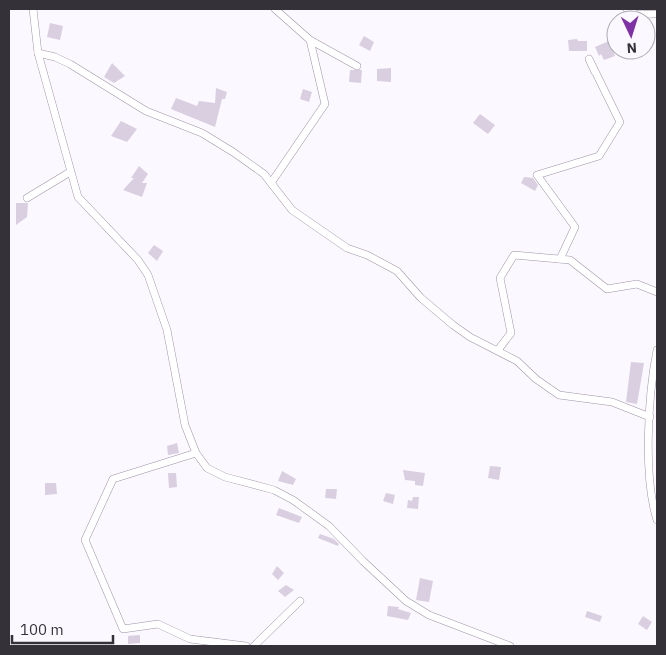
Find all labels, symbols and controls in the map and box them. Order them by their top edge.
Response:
north arrow [606,10,656,60]
text: N [626,39,638,57]
scale bar [12,612,114,644]
text: 100 m [20,620,64,639]

